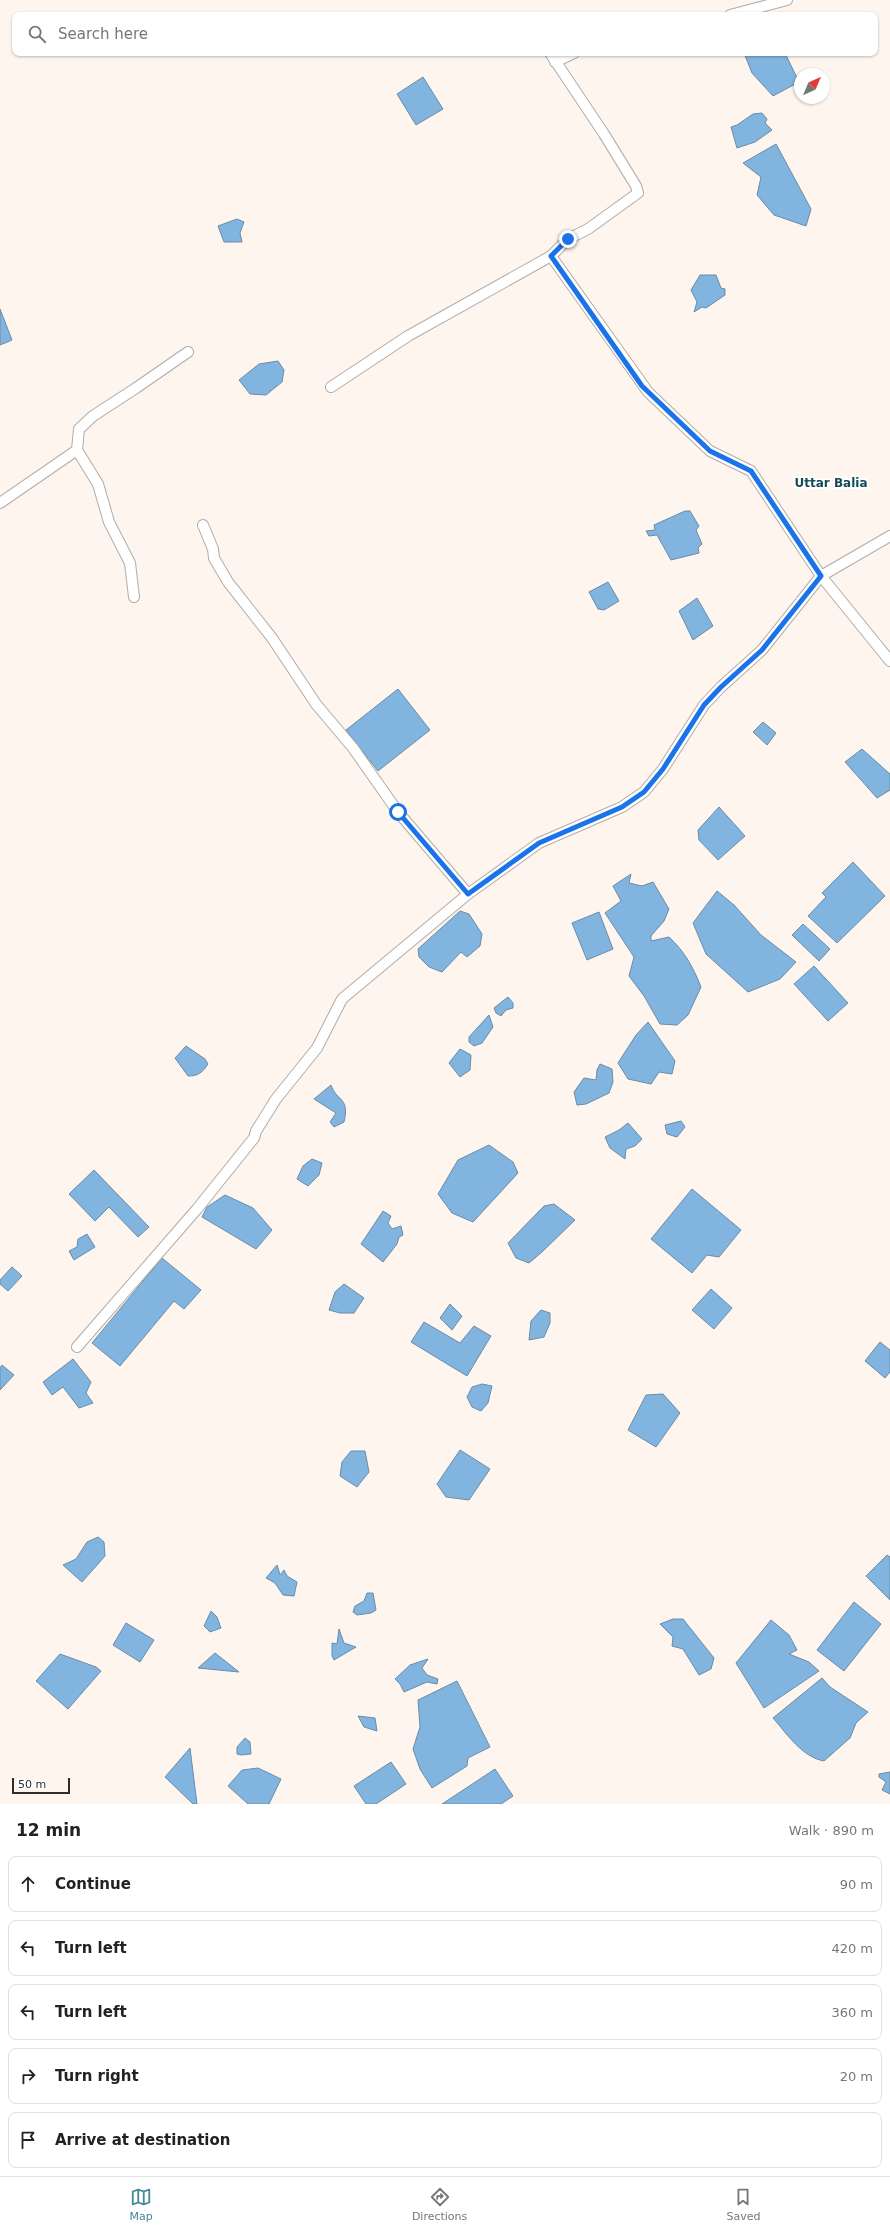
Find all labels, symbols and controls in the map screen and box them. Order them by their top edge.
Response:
search box [12,12,878,56]
icon: search [26,23,48,45]
text: Search here [58,25,148,43]
north arrow [794,68,830,104]
route end [559,230,577,248]
district label: Uttar Balia [795,476,867,490]
route start [389,803,407,821]
scale bar [12,1776,70,1795]
text: 50 m [18,1778,46,1791]
text: 12 min [16,1820,81,1840]
text: Walk · 890 m [789,1823,874,1838]
icon: ahead [17,1873,39,1895]
text: Continue [55,1875,131,1893]
text: 90 m [840,1877,873,1892]
icon: left [17,1937,39,1959]
text: Turn left [55,1939,127,1957]
text: 420 m [831,1941,873,1956]
icon: left [17,2001,39,2023]
text: Turn left [55,2003,127,2021]
text: 360 m [831,2005,873,2020]
icon: right [17,2065,39,2087]
text: Turn right [55,2067,139,2085]
text: 20 m [840,2069,873,2084]
icon: arrive [17,2129,39,2151]
text: Arrive at destination [55,2131,230,2149]
tab: Map [130,2186,153,2223]
tab: Directions [412,2186,467,2223]
tab: Saved [726,2186,760,2223]

